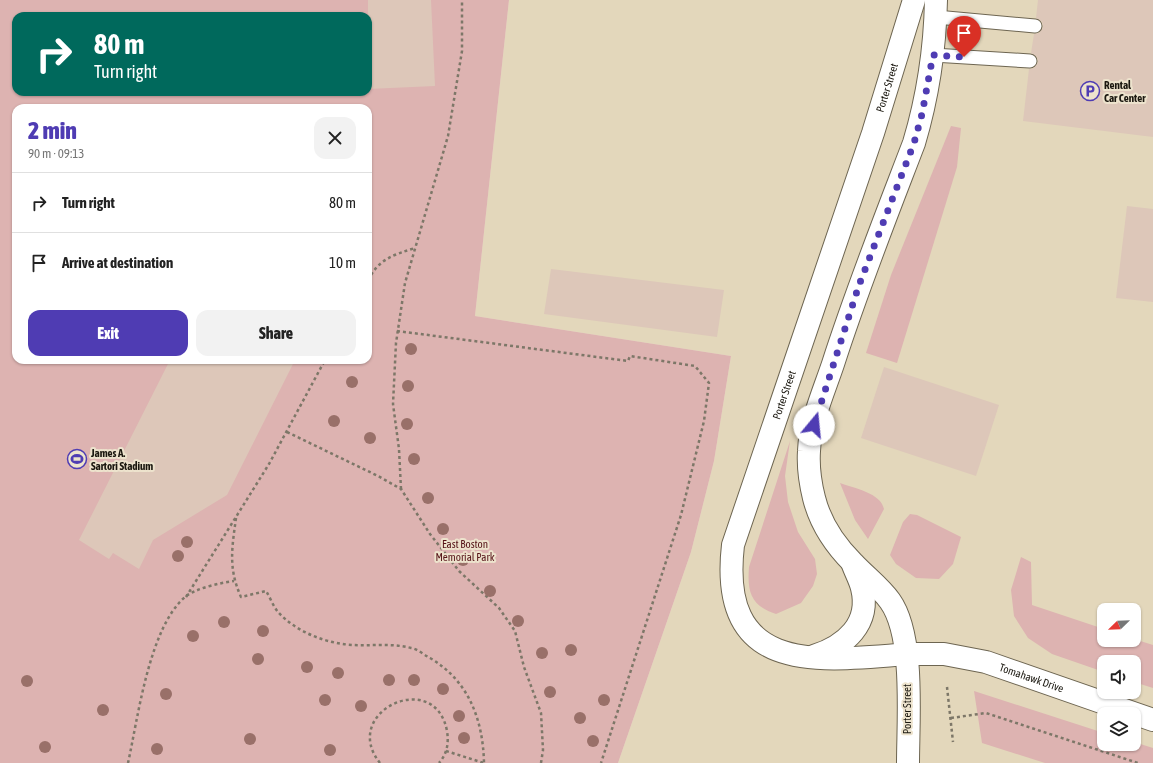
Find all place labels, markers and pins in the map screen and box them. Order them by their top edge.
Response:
pin [947,16,981,57]
place label: Rental Car Center [1104,79,1146,104]
parking icon: Rental Car Center [1079,80,1101,102]
place label: James A. Sartori Stadium [90,447,153,472]
sports icon: James A. Sartori Stadium [66,448,88,470]

